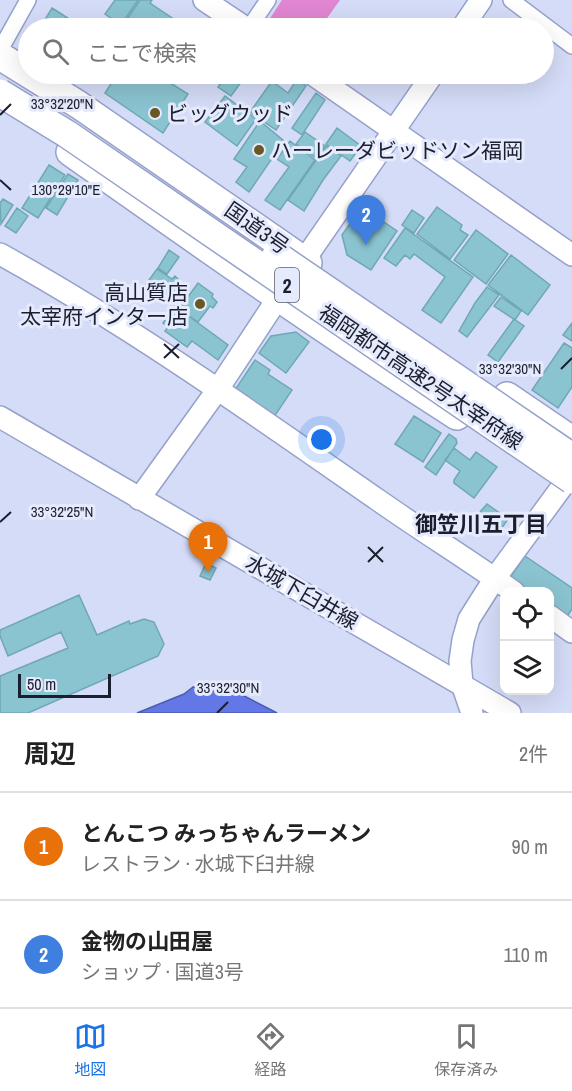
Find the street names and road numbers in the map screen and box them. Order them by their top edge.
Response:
street label: 国道3号 [219,195,295,261]
road number: 2 [275,268,299,302]
street label: 福岡都市高速2号太宰府線 [313,298,529,456]
street label: 水城下臼井線 [240,548,364,636]

